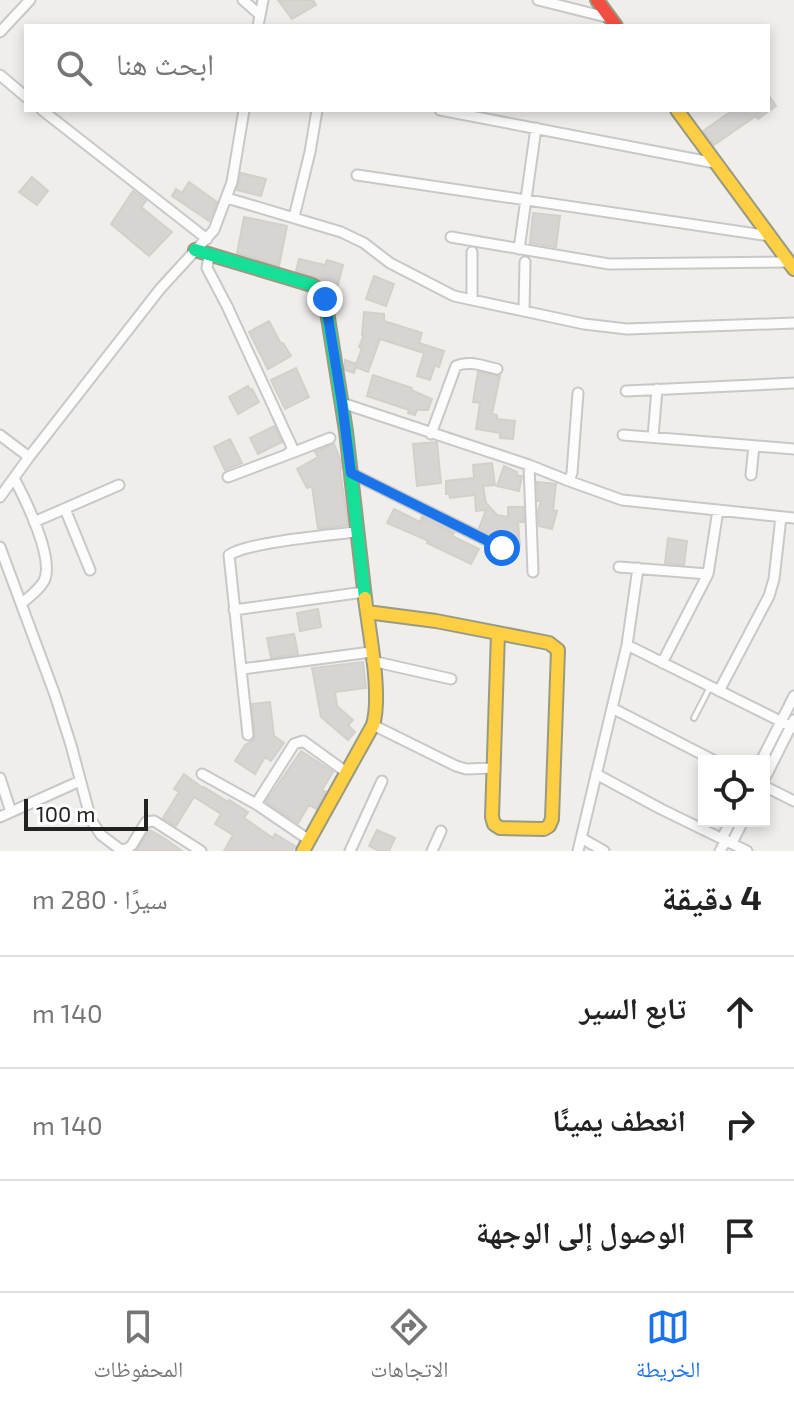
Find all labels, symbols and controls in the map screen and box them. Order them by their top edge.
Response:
search box [24,24,770,112]
text: ابحث هنا [116,45,214,81]
icon: search [52,46,96,90]
route end [307,281,343,317]
route start [484,530,520,566]
map controls [698,755,770,827]
button: locate [698,755,770,827]
scale bar [24,795,148,831]
text: 100 m [36,800,95,826]
text: 4 دقيقة [662,876,762,917]
text: سيرًا · 280 m [32,883,168,914]
text: تابع السير [579,989,686,1025]
icon: ahead [718,990,762,1034]
text: 140 m [32,997,103,1028]
text: انعطف يمينًا [552,1101,686,1137]
icon: right [718,1102,762,1146]
text: 140 m [32,1109,103,1140]
text: الوصول إلى الوجهة [476,1213,686,1249]
icon: arrive [718,1214,762,1258]
tab: المحفوظات [94,1305,183,1391]
tab: الاتجاهات [370,1305,448,1391]
tab: الخريطة [636,1305,700,1391]

